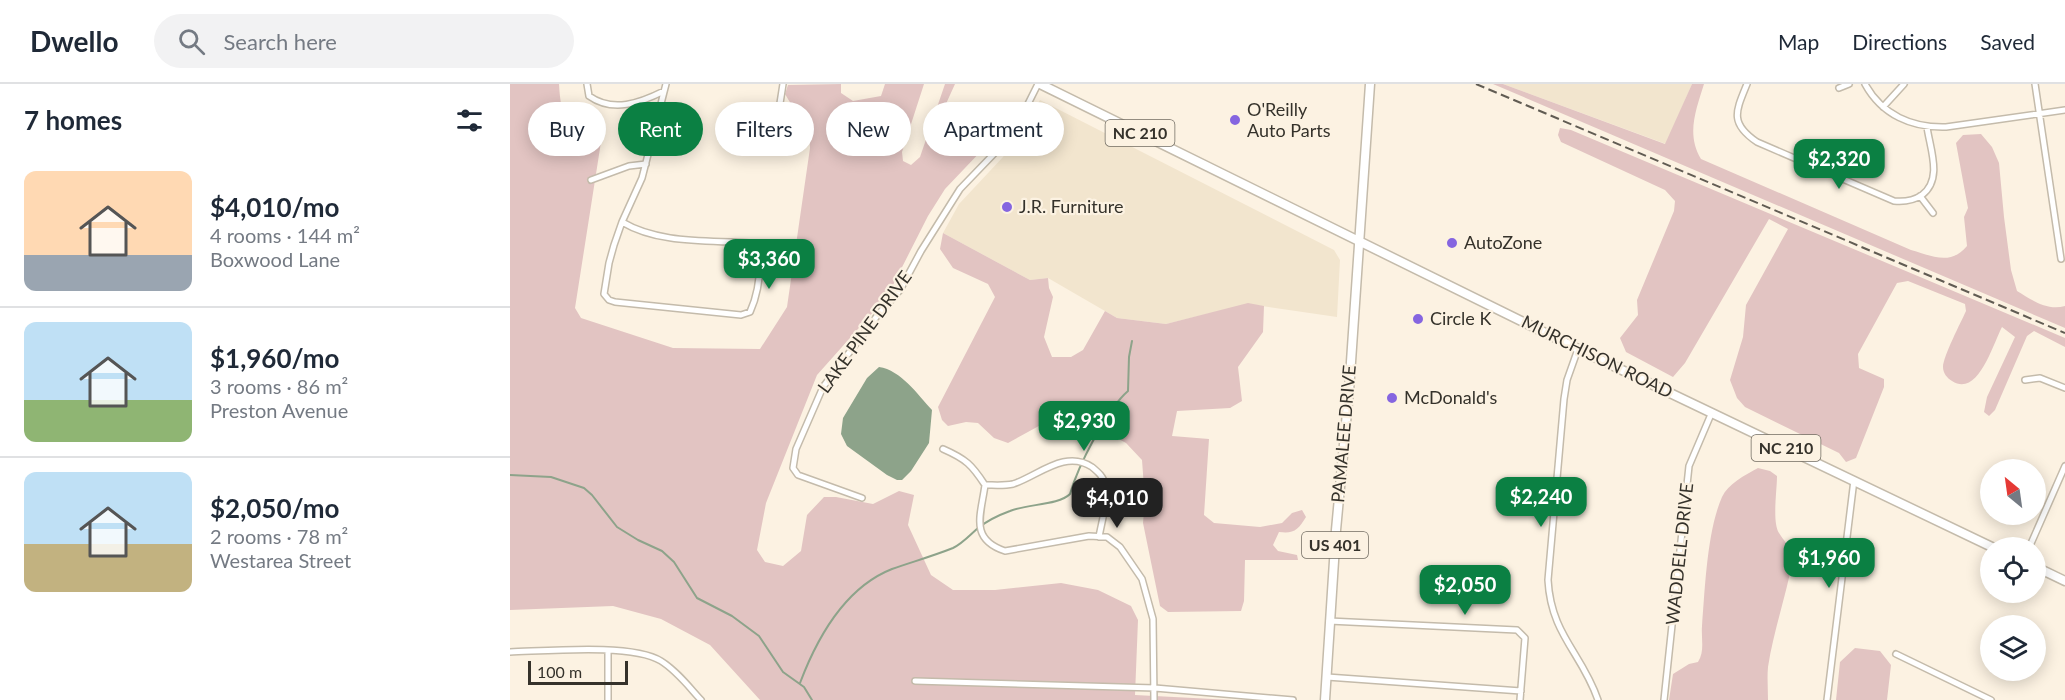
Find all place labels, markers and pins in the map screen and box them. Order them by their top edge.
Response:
place label: O'Reilly Auto Parts [1247,98,1331,141]
marker: O'Reilly Auto Parts [1228,113,1242,127]
pin: $2,320 [1790,139,1888,190]
place label: J.R. Furniture [1019,195,1123,217]
marker: J.R. Furniture [1000,200,1014,214]
place label: AutoZone [1464,231,1542,253]
marker: AutoZone [1445,236,1459,250]
pin: $3,360 [720,239,818,290]
place label: Circle K [1430,307,1491,329]
marker: Circle K [1411,312,1425,326]
place label: McDonald's [1404,386,1498,408]
marker: McDonald's [1385,391,1399,405]
pin: $2,930 [1035,401,1133,452]
pin: $2,240 [1492,477,1590,528]
pin: $4,010 [1068,478,1166,529]
pin: $1,960 [1780,538,1878,589]
pin: $2,050 [1416,565,1514,616]

